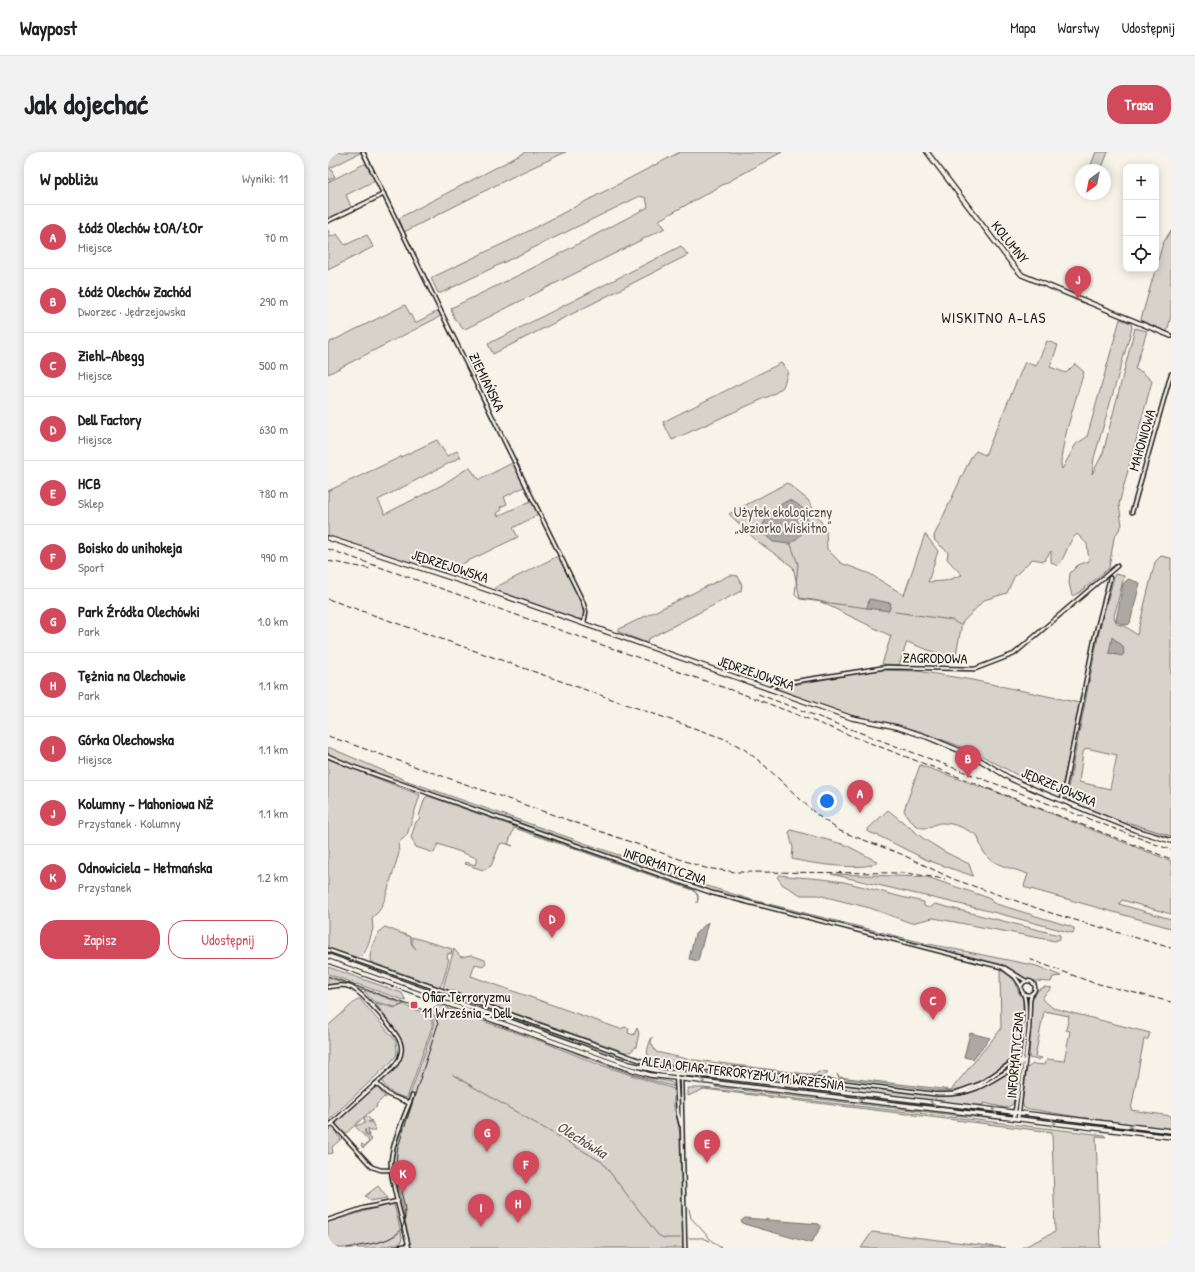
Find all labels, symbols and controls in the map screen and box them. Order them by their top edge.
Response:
text: Waypost [20,15,77,41]
text: Mapa [1010,18,1036,37]
text: Warstwy [1058,18,1100,37]
text: Udostępnij [1122,18,1175,37]
text: Jak dojechać [24,85,148,123]
button: Trasa [1107,85,1171,124]
north arrow [1075,164,1111,200]
map controls [1123,164,1159,272]
button: + [1123,164,1159,200]
text: W pobliżu [40,167,98,190]
text: Wyniki: 11 [242,169,288,187]
button: − [1123,200,1159,236]
street label: KOLUMNY [987,216,1034,268]
text: Łódź Olechów ŁOA/ŁOr [78,217,203,238]
text: A [50,228,56,246]
text: 70 m [264,228,288,246]
button: locate [1123,236,1159,272]
text: Miejsce [78,238,112,256]
pin: J [1065,266,1091,299]
text: Łódź Olechów Zachód [78,281,191,302]
text: B [50,292,56,310]
text: 290 m [259,292,288,310]
text: Dworzec · Jędrzejowska [78,302,185,320]
district label: WISKITNO A-LAS [942,307,1046,328]
text: Ziehl-Abegg [78,345,144,366]
street label: ZIEMIAŃSKA [465,349,510,414]
text: C [49,356,57,374]
text: 500 m [259,356,288,374]
text: Miejsce [78,366,112,384]
street label: MAHONIOWA [1124,407,1159,473]
text: Dell Factory [78,409,142,430]
text: D [50,420,56,438]
text: 630 m [259,420,288,438]
text: Miejsce [78,430,112,448]
text: HCB [78,473,101,494]
text: E [50,484,56,502]
text: 780 m [258,484,288,502]
text: Sklep [78,494,104,512]
park label: Użytek ekologiczny „Jeziorko Wiskitno” [734,502,832,537]
text: Boisko do unihokeja [78,537,182,558]
street label: JĘDRZEJOWSKA [409,544,491,587]
text: F [51,548,55,566]
text: 990 m [261,548,288,566]
text: Sport [78,558,104,576]
text: Park Źródła Olechówki [78,601,200,622]
text: G [50,612,56,630]
text: 1.0 km [257,612,288,630]
text: Park [78,622,100,640]
street label: ZAGRODOWA [903,647,968,668]
street label: JĘDRZEJOWSKA [715,651,797,695]
text: Tężnia na Olechowie [78,665,186,686]
text: H [50,676,56,694]
text: 1.1 km [259,676,288,694]
text: Park [78,686,100,704]
text: Górka Olechowska [78,729,174,750]
text: I [51,740,55,758]
text: 1.1 km [259,740,288,758]
pin: B [955,745,981,778]
text: Miejsce [78,750,112,768]
street label: JĘDRZEJOWSKA [1019,762,1100,811]
pin: A [847,780,873,813]
your location [817,791,837,811]
text: Kolumny - Mahoniowa NŻ [78,793,213,814]
text: J [51,804,55,822]
text: 1.1 km [259,804,288,822]
text: Przystanek · Kolumny [78,814,181,832]
street label: INFORMATYCZNA [621,842,710,889]
text: Odnowiciela - Hetmańska [78,857,212,878]
text: K [50,868,56,886]
text: 1.2 km [257,868,288,886]
text: Przystanek [78,878,131,896]
pin: D [539,905,565,938]
button: Zapisz [40,920,160,959]
button: Udostępnij [168,920,288,959]
place label: Ofiar Terroryzmu 11 Września - Dell [422,987,513,1022]
pin: C [920,987,946,1020]
marker: Ofiar Terroryzmu 11 Września - Dell [409,1000,419,1010]
street label: INFORMATYCZNA [1001,1011,1028,1099]
street label: ALEJA OFIAR TERRORYZMU 11 WRZEŚNIA [641,1051,846,1094]
one-way arrow [699,1076,705,1085]
one-way arrow [856,1095,862,1104]
one-way arrow [930,1098,936,1107]
one-way arrow [992,1106,998,1115]
water label: Olechówka [553,1116,613,1164]
one-way arrow [1049,1118,1056,1127]
pin: G [474,1119,500,1152]
one-way arrow [1129,1122,1135,1131]
pin: E [694,1130,720,1163]
pin: F [513,1151,539,1184]
pin: K [390,1160,416,1193]
pin: H [505,1190,531,1223]
pin: I [468,1194,494,1227]

